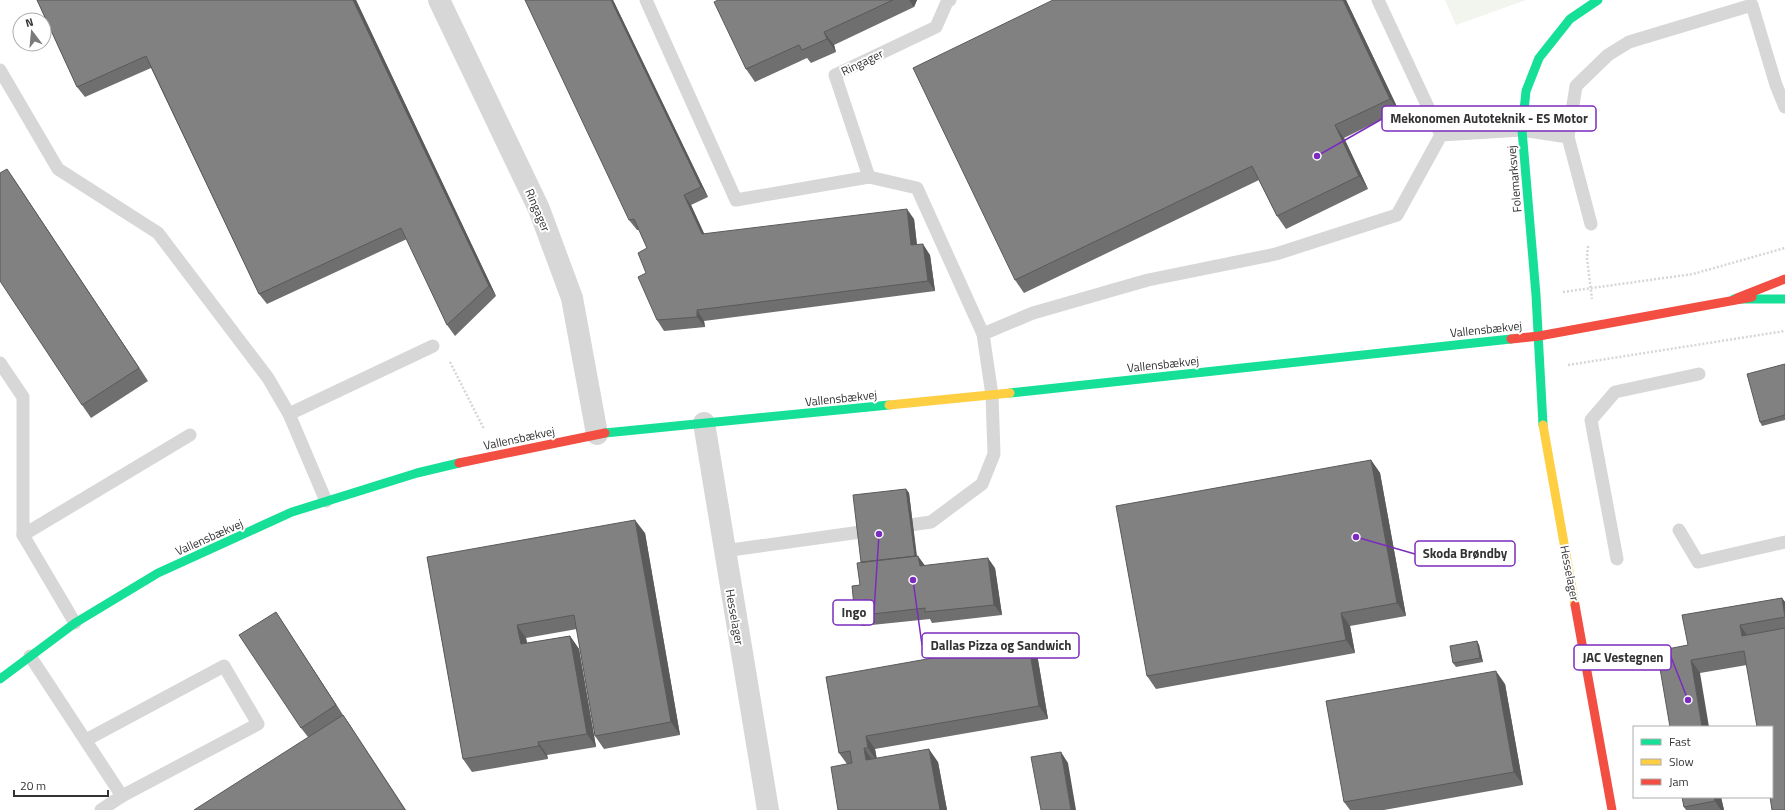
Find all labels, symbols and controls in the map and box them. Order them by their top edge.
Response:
north arrow [12,12,52,52]
text: N [23,14,35,31]
street label: Ringager [838,44,886,80]
callout: Mekonomen Autoteknik - ES Motor [1382,106,1596,131]
text: Mekonomen Autoteknik - ES Motor [1390,108,1588,128]
street label: Folemarksvej [1502,145,1526,213]
street label: Ringager [520,186,556,234]
street label: Vallensbækvej [1449,316,1523,342]
street label: Vallensbækvej [1126,351,1200,377]
street label: Vallensbækvej [804,385,878,411]
street label: Vallensbækvej [482,421,556,455]
street label: Vallensbækvej [172,514,246,560]
callout: Skoda Brøndby [1415,541,1515,566]
text: Skoda Brøndby [1423,543,1508,563]
street label: Hesselager [1555,543,1585,603]
street label: Hesselager [721,588,749,646]
callout: Ingo [833,600,874,625]
text: Ingo [842,602,866,622]
callout: Dallas Pizza og Sandwich [922,633,1079,658]
text: Dallas Pizza og Sandwich [930,635,1072,655]
callout: JAC Vestegnen [1574,645,1671,670]
text: JAC Vestegnen [1582,647,1664,667]
legend [1633,726,1773,798]
text: Fast [1669,732,1692,751]
text: Slow [1669,752,1694,771]
scale bar [14,772,108,798]
text: Jam [1669,772,1689,791]
text: 20 m [20,776,46,795]

